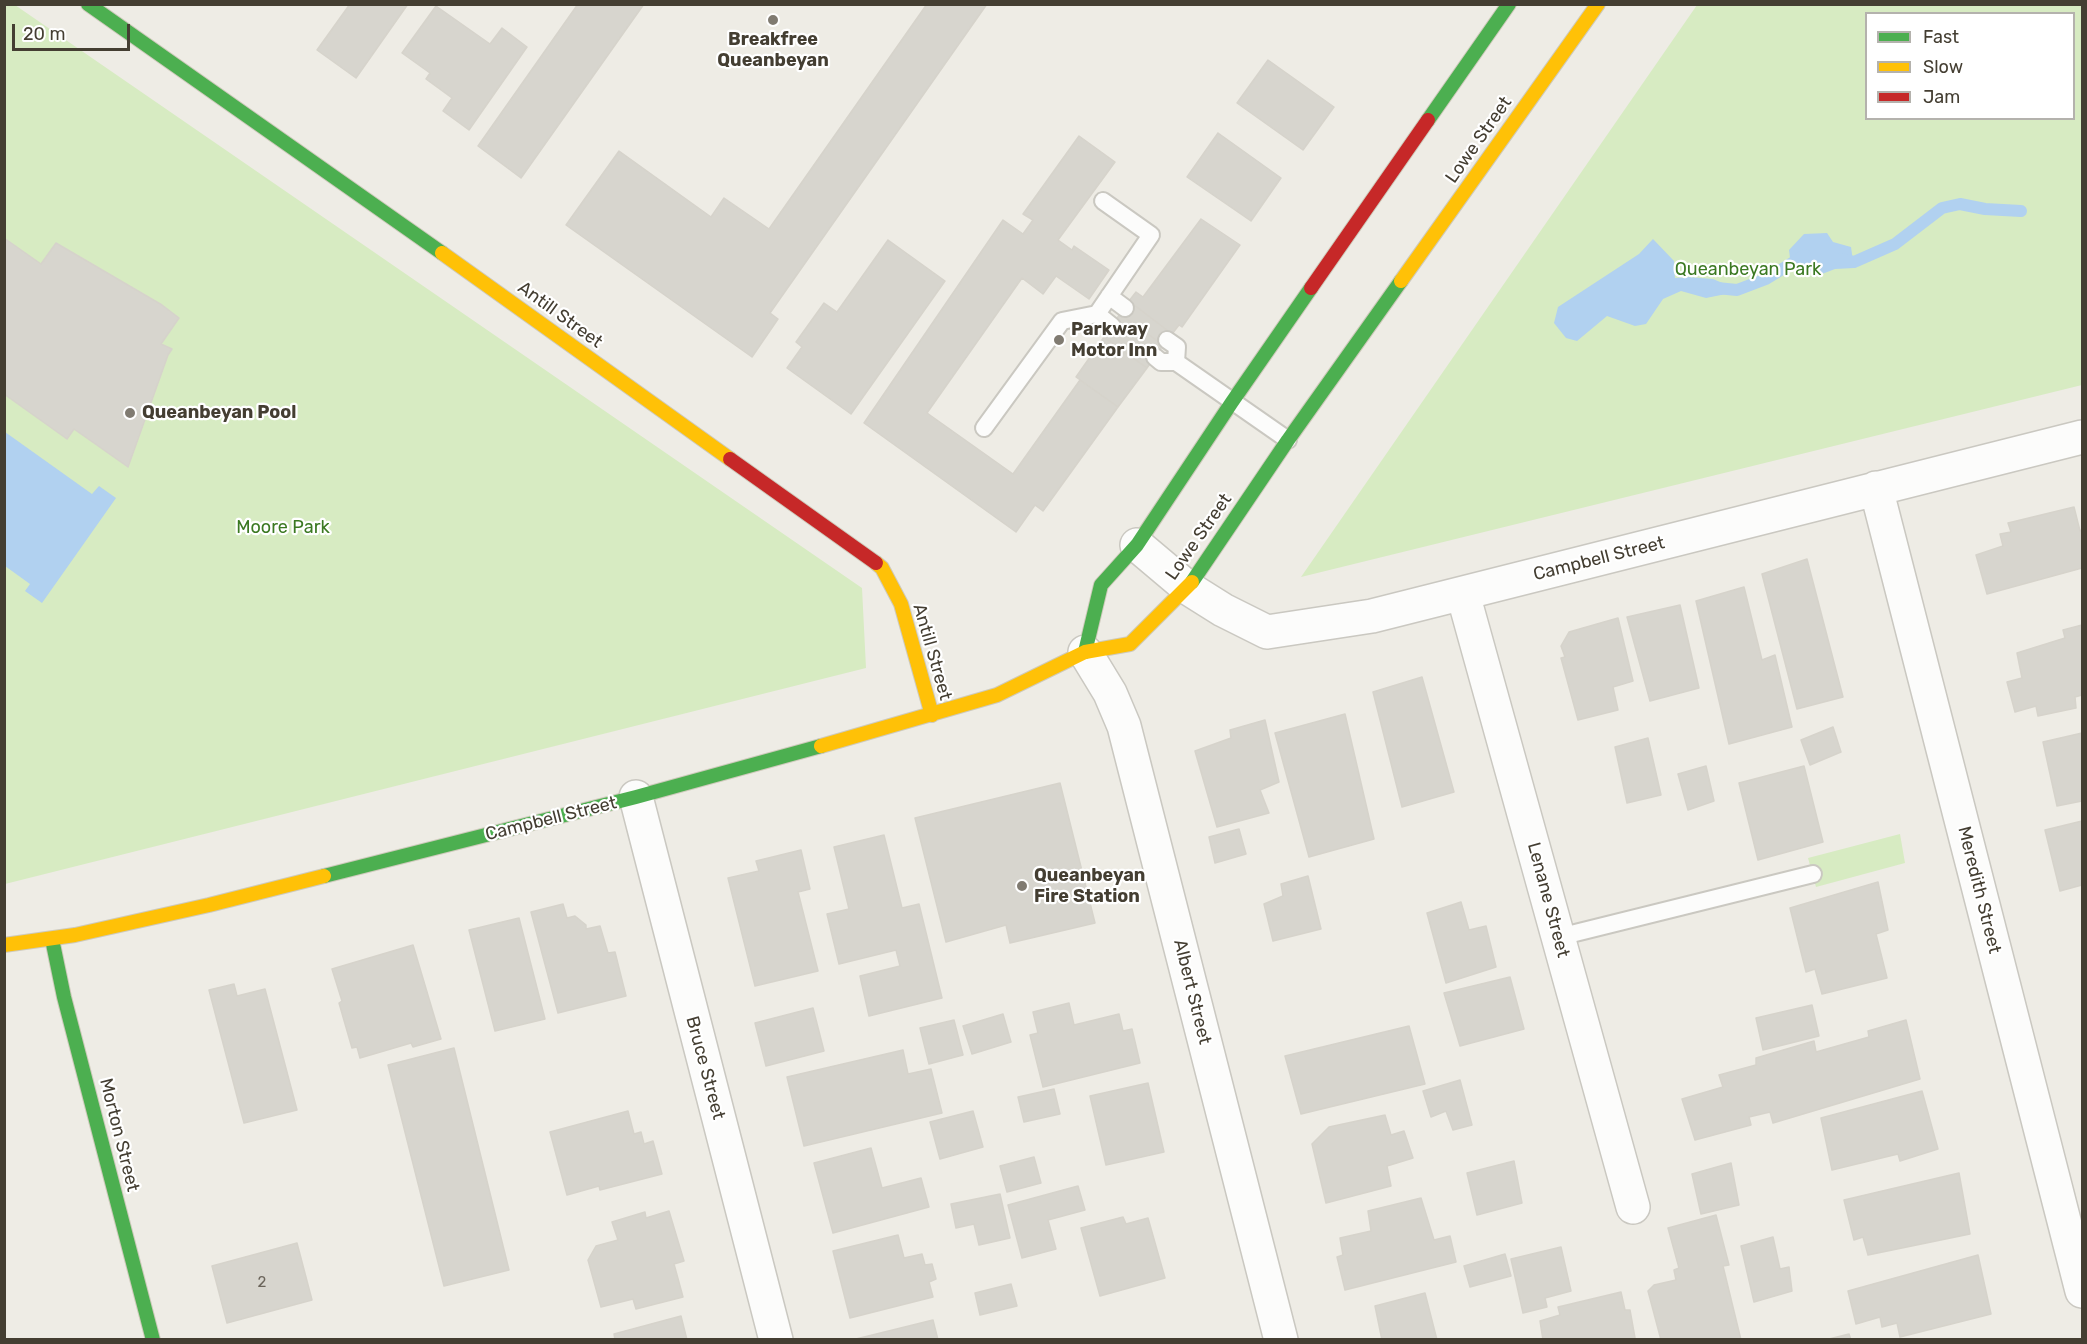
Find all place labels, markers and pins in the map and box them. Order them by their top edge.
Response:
marker: Breakfree Queanbeyan [766,13,780,27]
place label: Breakfree Queanbeyan [717,29,829,72]
place label: Parkway Motor Inn [1071,319,1157,362]
marker: Parkway Motor Inn [1052,333,1066,347]
place label: Queanbeyan Pool [142,402,296,424]
marker: Queanbeyan Pool [123,406,137,420]
place label: Queanbeyan Fire Station [1034,865,1145,908]
marker: Queanbeyan Fire Station [1015,879,1029,893]

